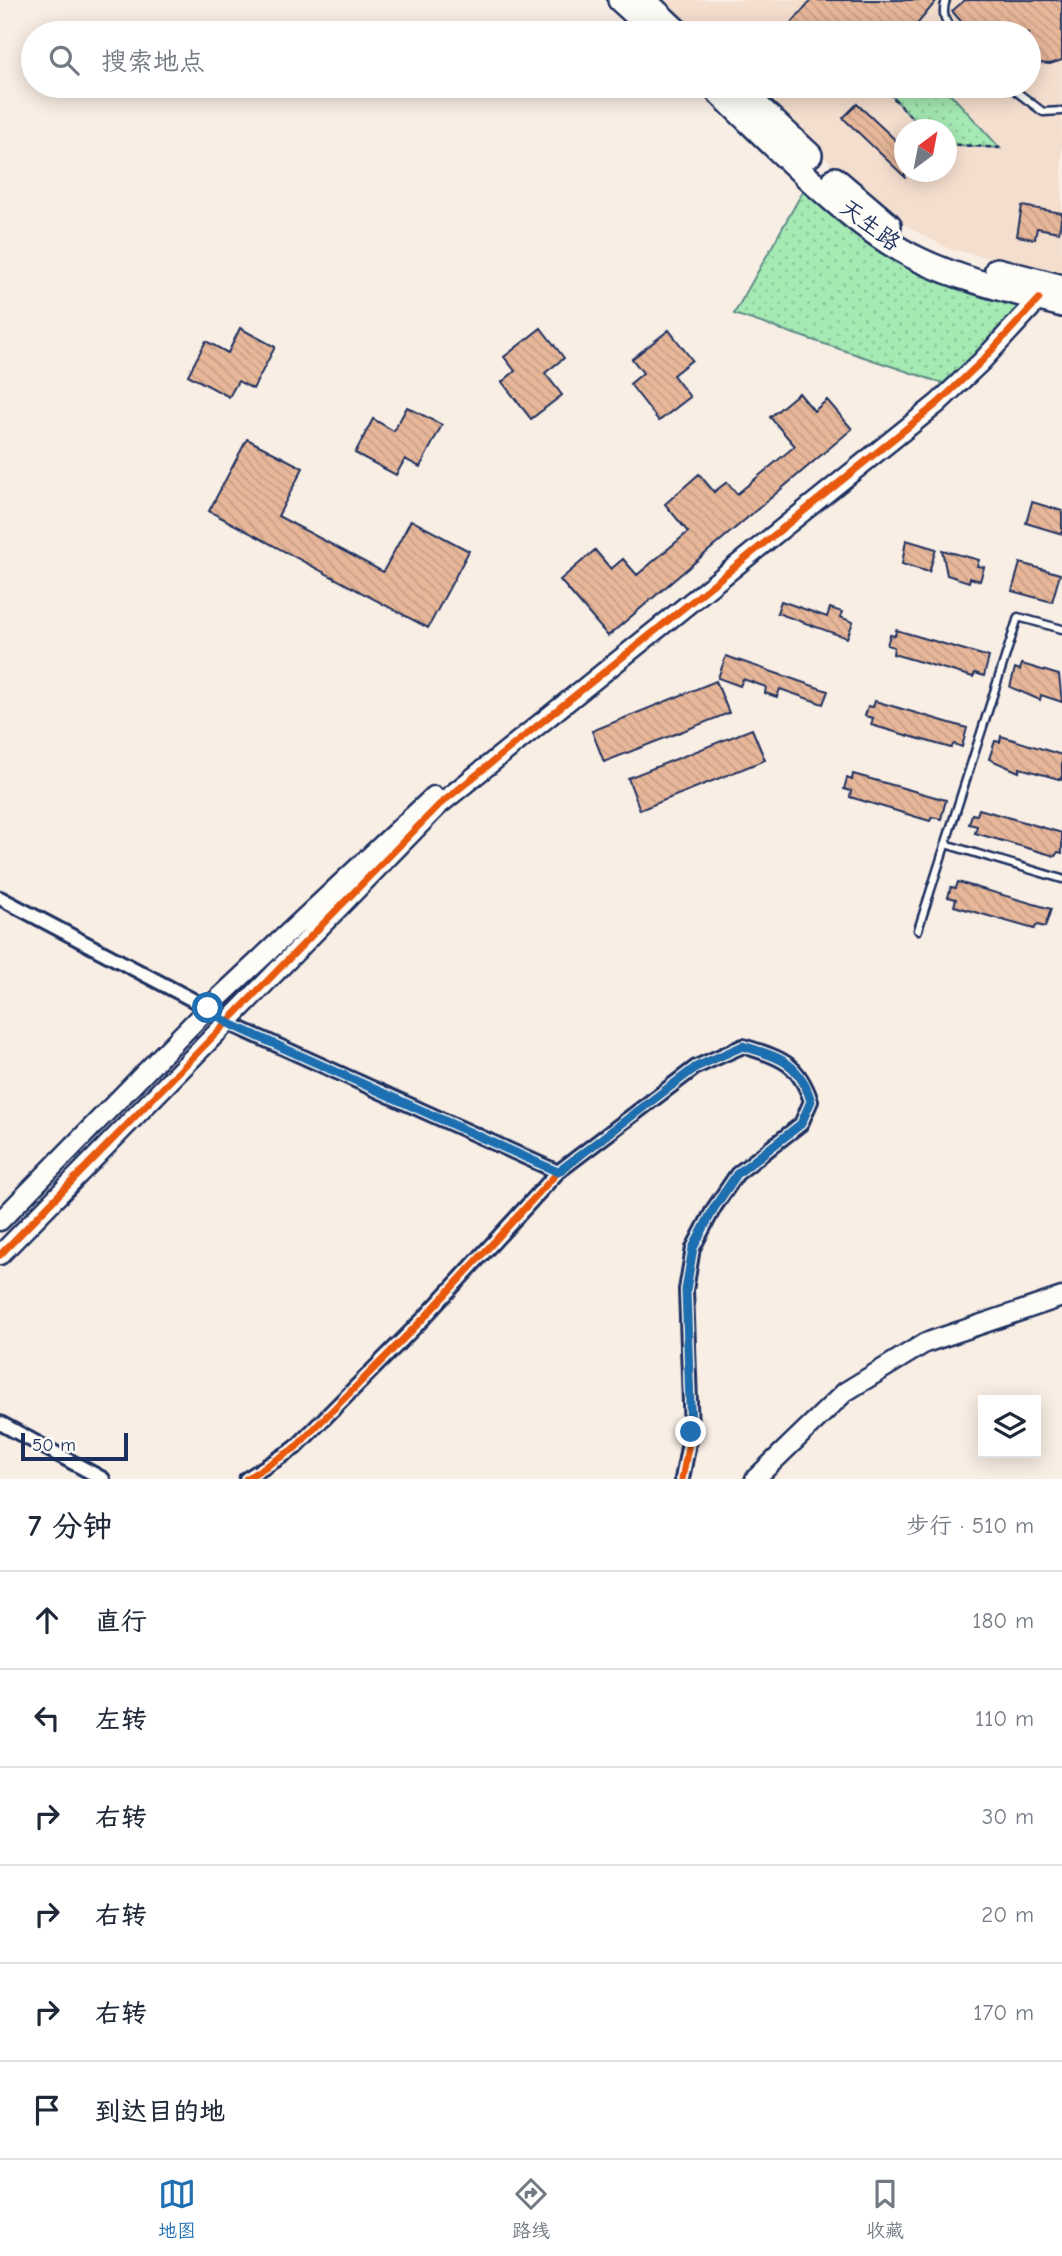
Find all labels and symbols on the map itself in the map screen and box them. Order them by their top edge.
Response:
north arrow [894,119,957,182]
street label: 天生路 [834,193,906,257]
route start [192,992,223,1023]
route end [675,1416,706,1447]
scale bar [21,1430,128,1462]

